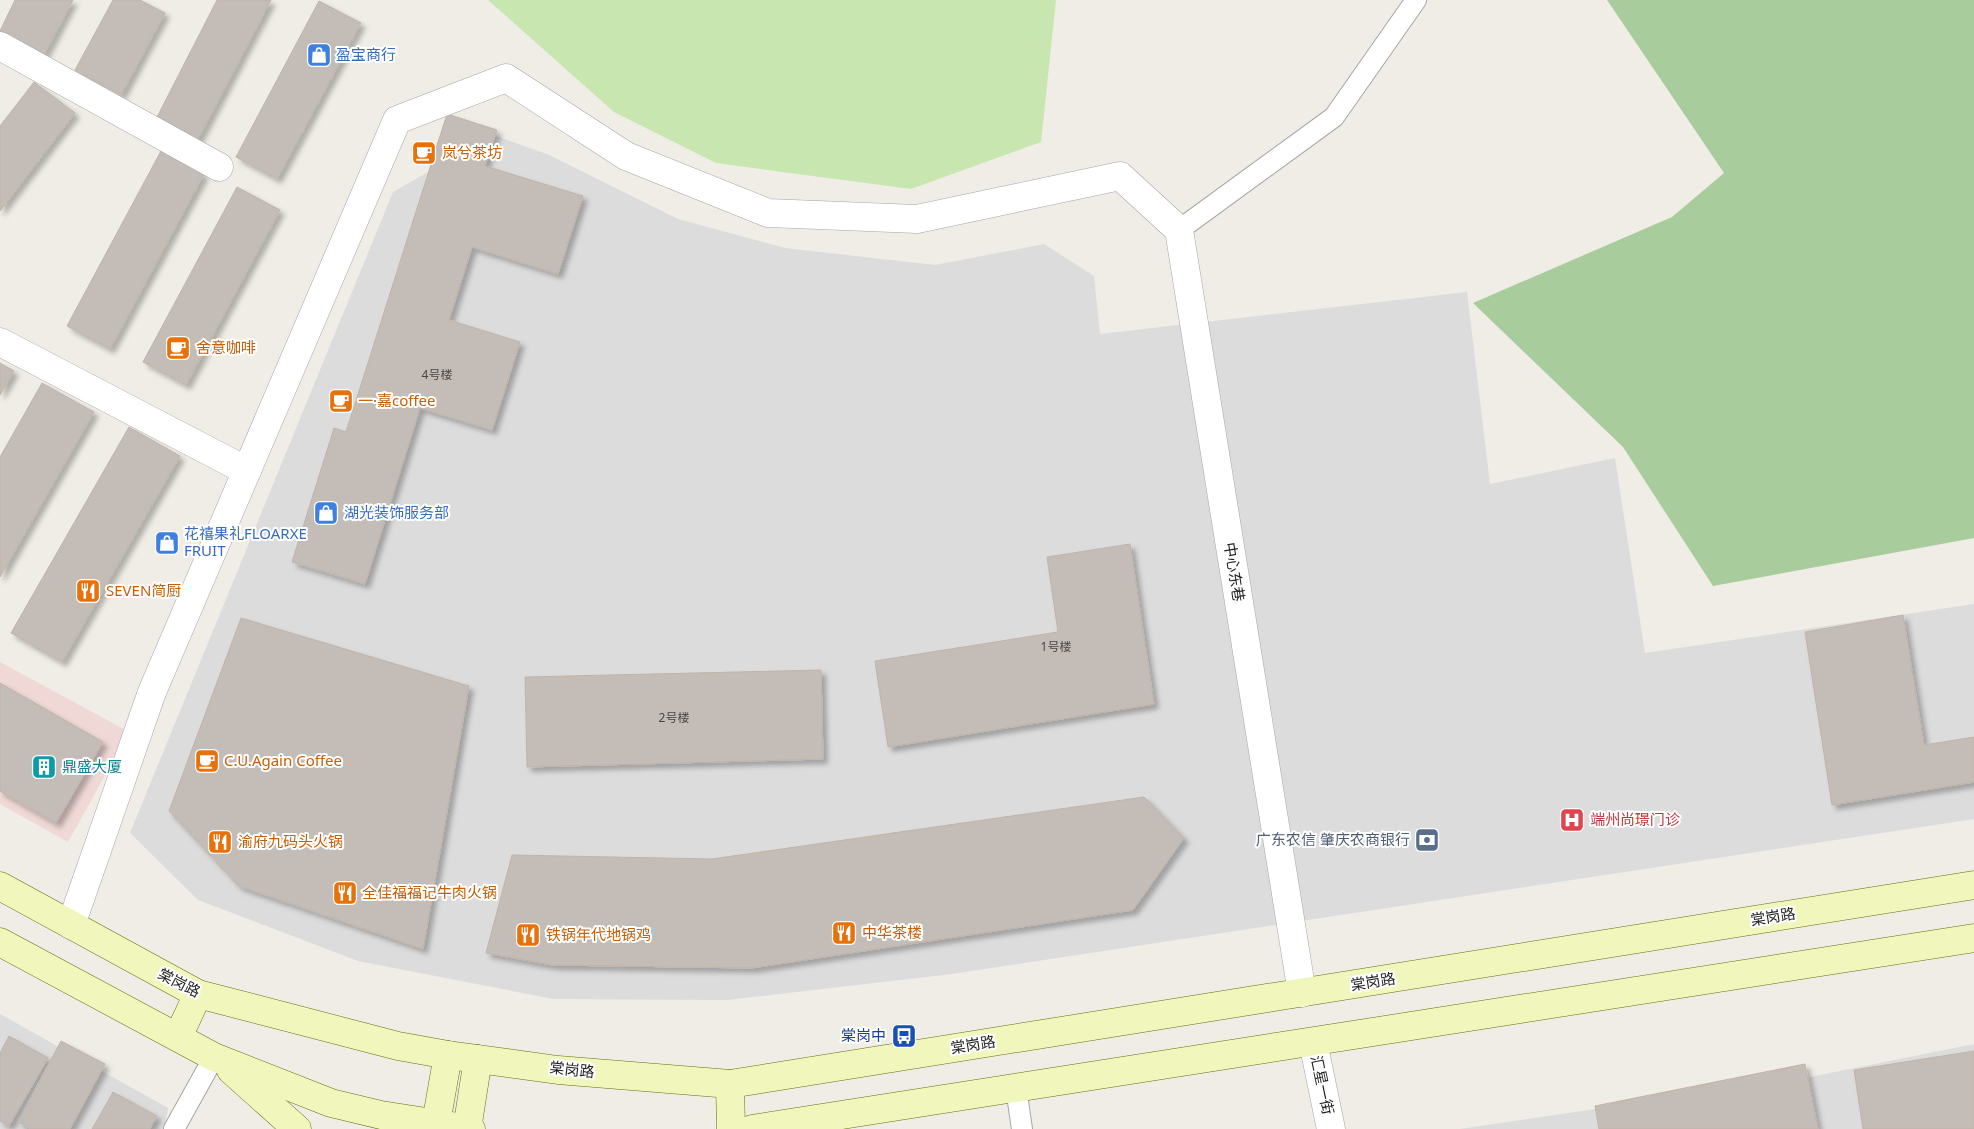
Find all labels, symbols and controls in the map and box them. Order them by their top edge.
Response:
shop icon: 盈宝商行 [306,42,332,68]
place label: 盈宝商行 [336,44,396,64]
cafe icon: 岚兮茶坊 [411,140,437,166]
place label: 岚兮茶坊 [442,142,502,162]
cafe icon: 舍意咖啡 [165,335,191,361]
place label: 舍意咖啡 [196,337,256,357]
house number: 4号楼 [422,366,452,383]
cafe icon: 一·嘉coffee [328,388,354,414]
place label: 一·嘉coffee [358,390,436,410]
shop icon: 湖光装饰服务部 [313,500,339,526]
place label: 湖光装饰服务部 [344,502,449,522]
place label: 花禧果礼FLOARXE FRUIT [184,523,307,560]
shop icon: 花禧果礼FLOARXE FRUIT [154,530,180,556]
street label: 中心东巷 [1220,541,1250,603]
restaurant icon: SEVEN简厨 [75,578,101,604]
place label: SEVEN简厨 [106,580,181,600]
house number: 1号楼 [1041,638,1071,655]
house number: 2号楼 [659,709,689,726]
cafe icon: C.U.Again Coffee [194,748,220,774]
place label: C.U.Again Coffee [224,750,342,770]
building icon: 鼎盛大厦 [31,754,57,780]
place label: 鼎盛大厦 [62,756,122,776]
hospital icon: 端州尚璟门诊 [1559,807,1585,833]
place label: 端州尚璟门诊 [1590,809,1680,829]
bank icon: 广东农信 肇庆农商银行 [1414,827,1440,853]
restaurant icon: 渝府九码头火锅 [207,829,233,855]
place label: 广东农信 肇庆农商银行 [1256,829,1410,849]
place label: 渝府九码头火锅 [238,831,343,851]
restaurant icon: 全佳福福记牛肉火锅 [332,880,358,906]
place label: 全佳福福记牛肉火锅 [362,882,497,902]
street label: 棠岗路 [1749,903,1797,929]
restaurant icon: 中华茶楼 [831,920,857,946]
restaurant icon: 铁锅年代地锅鸡 [515,922,541,948]
place label: 中华茶楼 [862,922,922,942]
place label: 铁锅年代地锅鸡 [546,924,651,944]
street label: 棠岗路 [155,963,204,1001]
street label: 棠岗路 [1349,968,1397,994]
bus stop icon: 棠岗中 [891,1023,917,1049]
place label: 棠岗中 [841,1025,886,1045]
street label: 棠岗路 [949,1031,997,1057]
street label: 汇星一街 [1307,1053,1339,1116]
street label: 棠岗路 [549,1057,596,1081]

